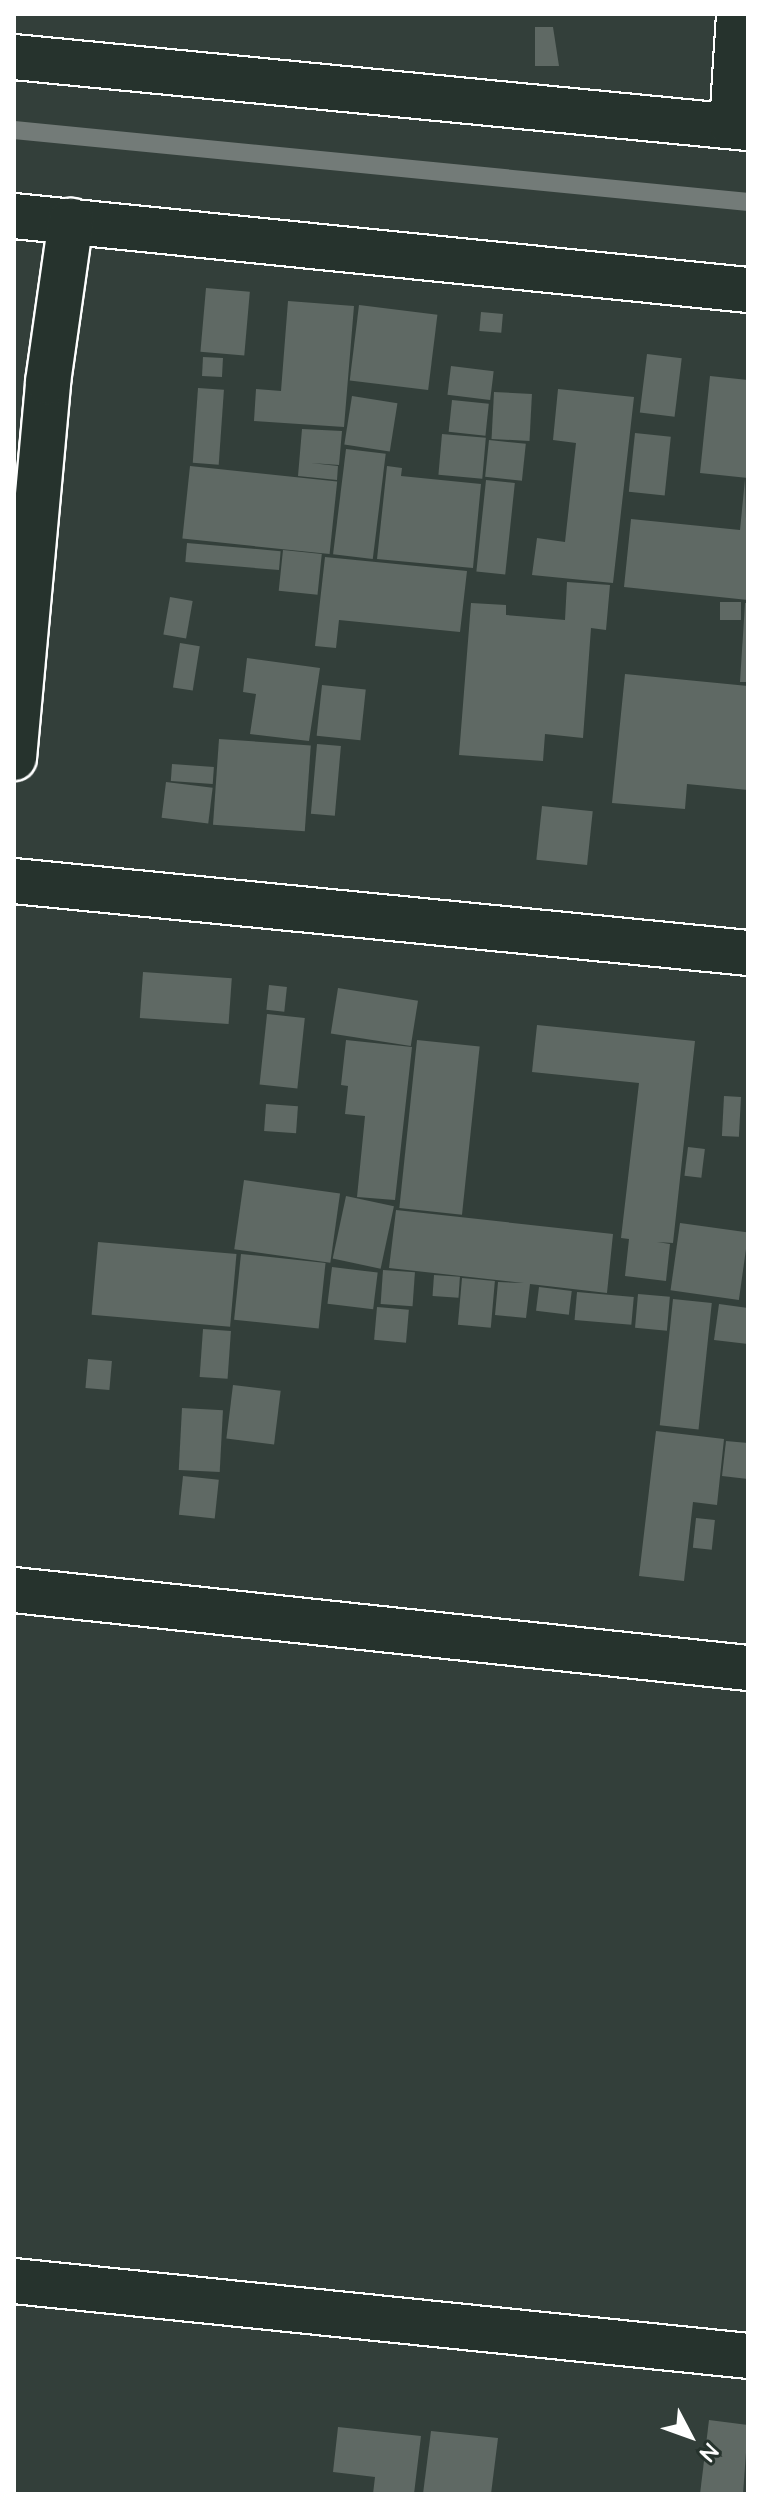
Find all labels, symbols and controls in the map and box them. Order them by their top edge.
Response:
north arrow [650,2396,730,2476]
text: N [692,2437,725,2467]

